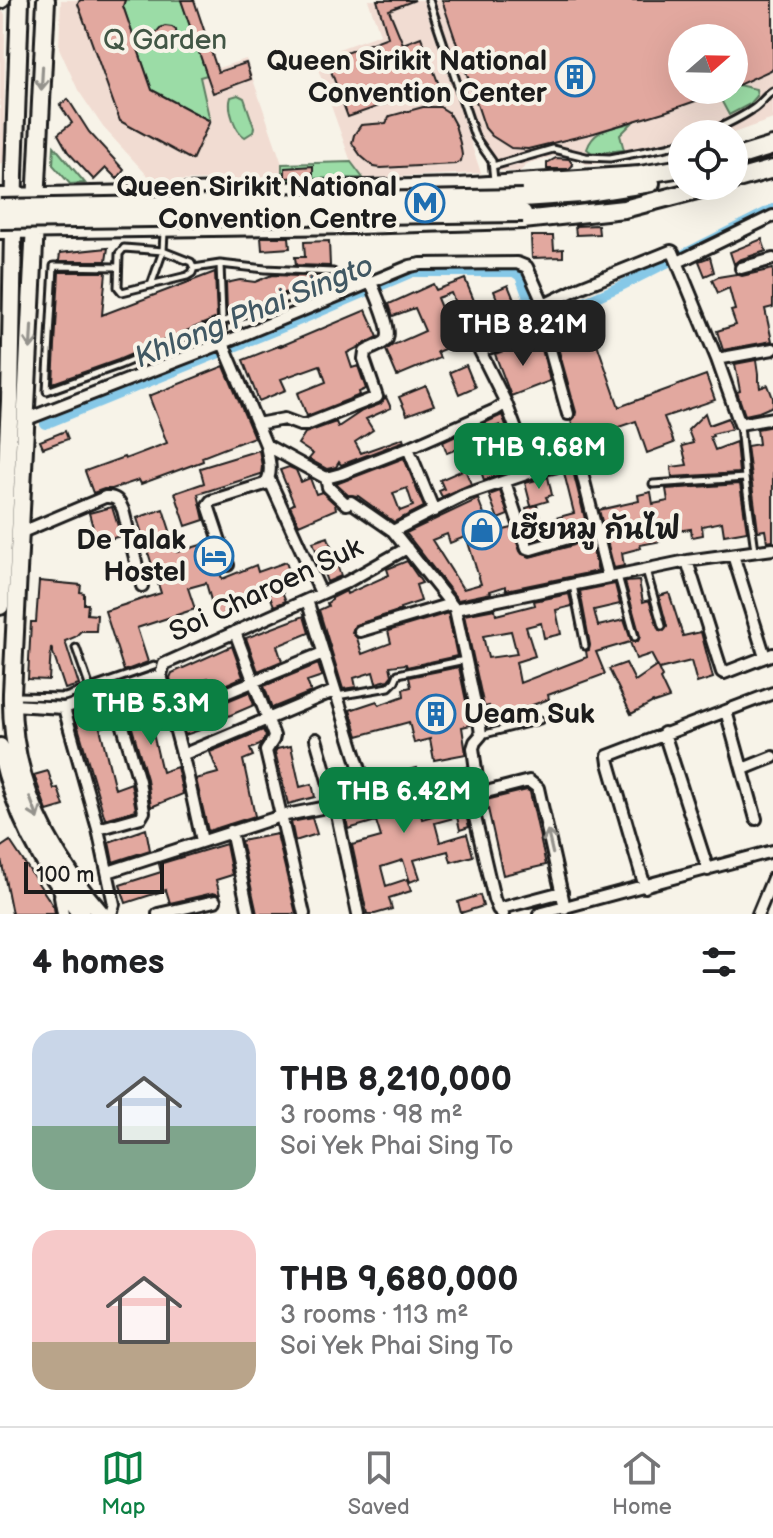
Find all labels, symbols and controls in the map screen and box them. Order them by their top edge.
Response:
park label: Q Garden [103,24,227,57]
north arrow [668,24,748,104]
map controls [668,24,748,200]
place label: Queen Sirikit National Convention Center [266,45,548,110]
building icon: Queen Sirikit National Convention Center [554,56,596,98]
one-way arrow [34,64,49,91]
button: locate [668,120,748,200]
place label: Queen Sirikit National Convention Centre [116,171,397,236]
metro station icon: Queen Sirikit National Convention Centre [404,182,446,224]
water label: Khlong Phai Singto [129,248,379,376]
pin: THB 8.21M [431,300,615,368]
text: THB 8.21M [458,310,588,341]
one-way arrow [23,323,38,350]
pin: THB 9.68M [447,423,631,491]
text: THB 9.68M [472,433,606,464]
shop icon: เฮียหมู กันไฟ [461,509,503,551]
place label: เฮียหมู กันไฟ [510,511,680,550]
place label: De Talak Hostel [76,524,186,589]
street label: Soi Charoen Suk [164,531,368,649]
hotel icon: De Talak Hostel [193,535,235,577]
pin: THB 5.3M [68,679,234,747]
text: THB 5.3M [92,689,210,720]
building icon: Ueam Suk [415,693,457,735]
place label: Ueam Suk [464,698,595,731]
pin: THB 6.42M [312,767,496,835]
text: THB 6.42M [337,777,471,808]
one-way arrow [28,795,42,820]
one-way arrow [542,830,557,855]
scale bar [24,858,164,894]
text: 100 m [36,862,95,889]
icon: filters [697,940,741,984]
text: 4 homes [32,942,164,983]
text: THB 8,210,000 [280,1059,512,1100]
icon: home [96,1062,192,1158]
text: 3 rooms · 98 m² [280,1100,463,1131]
text: Soi Yek Phai Sing To [280,1131,514,1162]
text: THB 9,680,000 [280,1259,518,1300]
icon: home [96,1262,192,1358]
text: 3 rooms · 113 m² [280,1300,469,1331]
text: Soi Yek Phai Sing To [280,1331,514,1362]
tab: Map [101,1446,145,1521]
tab: Saved [348,1446,410,1521]
tab: Home [612,1446,672,1521]

